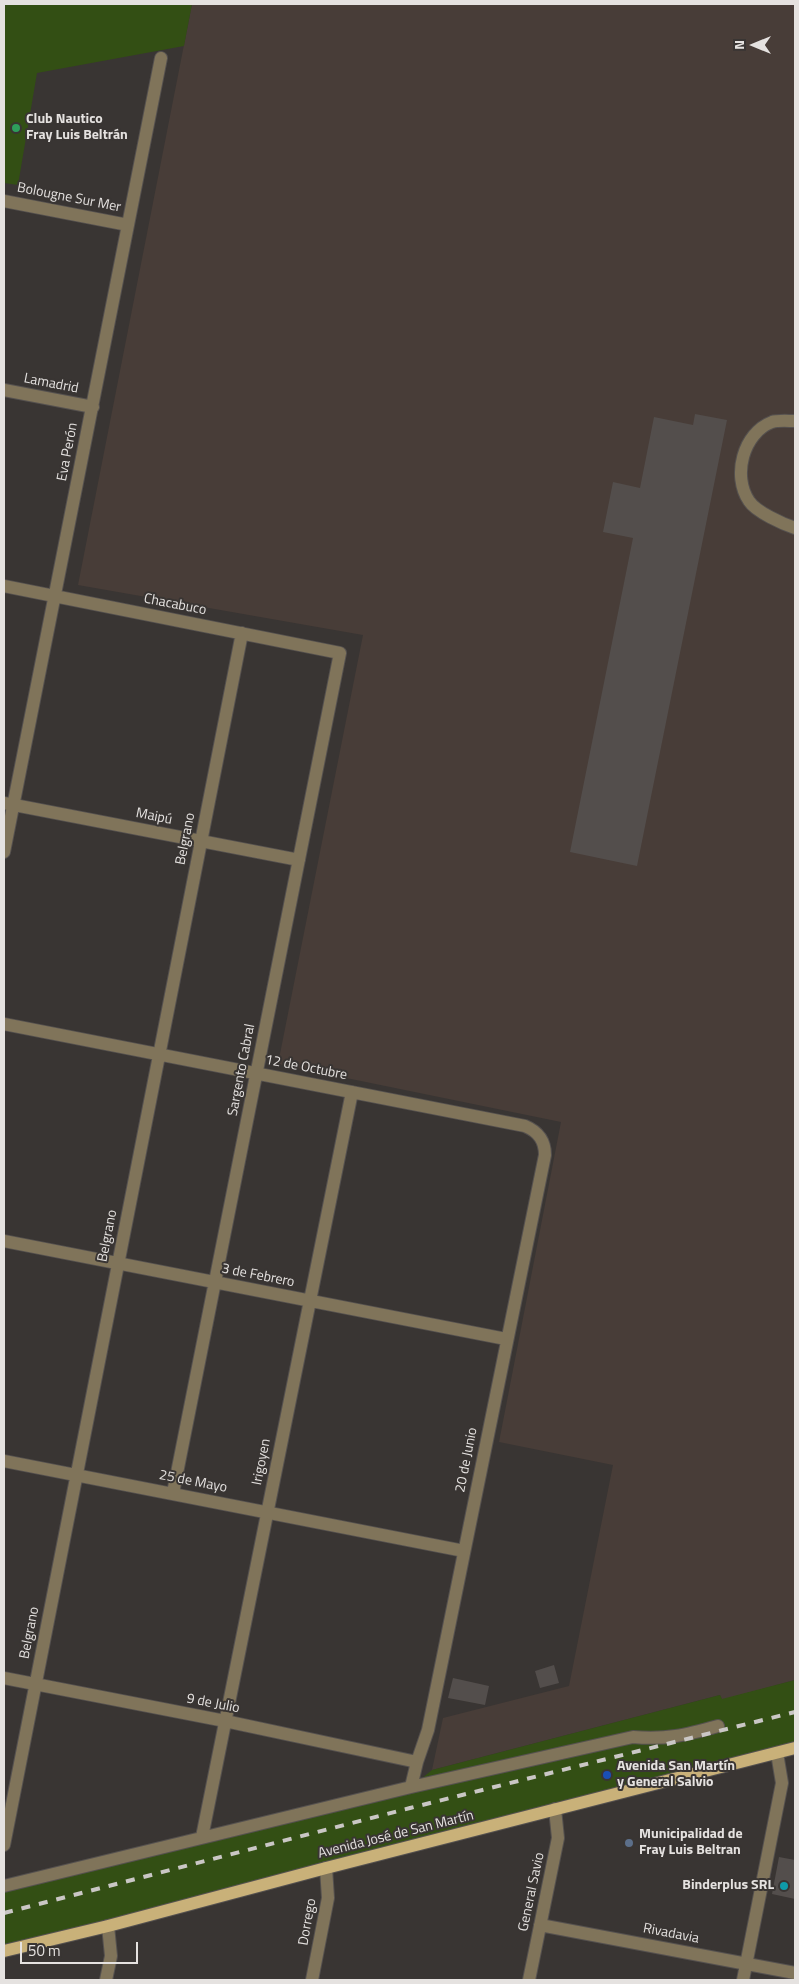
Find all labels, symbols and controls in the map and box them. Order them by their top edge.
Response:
north arrow [729,20,779,70]
text: N [728,40,749,50]
place label: Club Nautico Fray Luis Beltrán [26,112,128,144]
marker: Club Nautico Fray Luis Beltrán [10,122,22,134]
street label: Bolougne Sur Mer [16,180,122,216]
street label: Lamadrid [22,370,80,398]
street label: Eva Perón [54,421,82,483]
street label: Chacabuco [142,591,208,619]
street label: Maipú [134,805,174,829]
street label: Belgrano [173,811,199,867]
street label: Sargento Cabral [225,1022,259,1118]
street label: 12 de Octubre [264,1052,348,1084]
street label: Belgrano [95,1208,121,1264]
street label: 3 de Febrero [220,1261,296,1291]
street label: 20 de Junio [452,1426,482,1494]
street label: Irigoyen [249,1437,275,1487]
street label: 25 de Mayo [158,1467,228,1497]
street label: Belgrano [17,1605,43,1661]
street label: 9 de Julio [185,1691,241,1717]
place label: Avenida San Martín y General Salvio [617,1759,735,1791]
marker: Avenida San Martín y General Salvio [601,1769,613,1781]
street label: Avenida José de San Martín [316,1808,476,1862]
place label: Municipalidad de Fray Luis Beltran [639,1827,743,1860]
marker: Municipalidad de Fray Luis Beltran [623,1837,635,1849]
street label: General Savio [515,1851,549,1933]
place label: Binderplus SRL [682,1878,774,1894]
marker: Binderplus SRL [778,1880,790,1892]
street label: Dorrego [296,1897,320,1947]
street label: Rivadavia [642,1920,700,1948]
scale bar [22,1932,140,1964]
text: 50 m [28,1939,61,1962]

